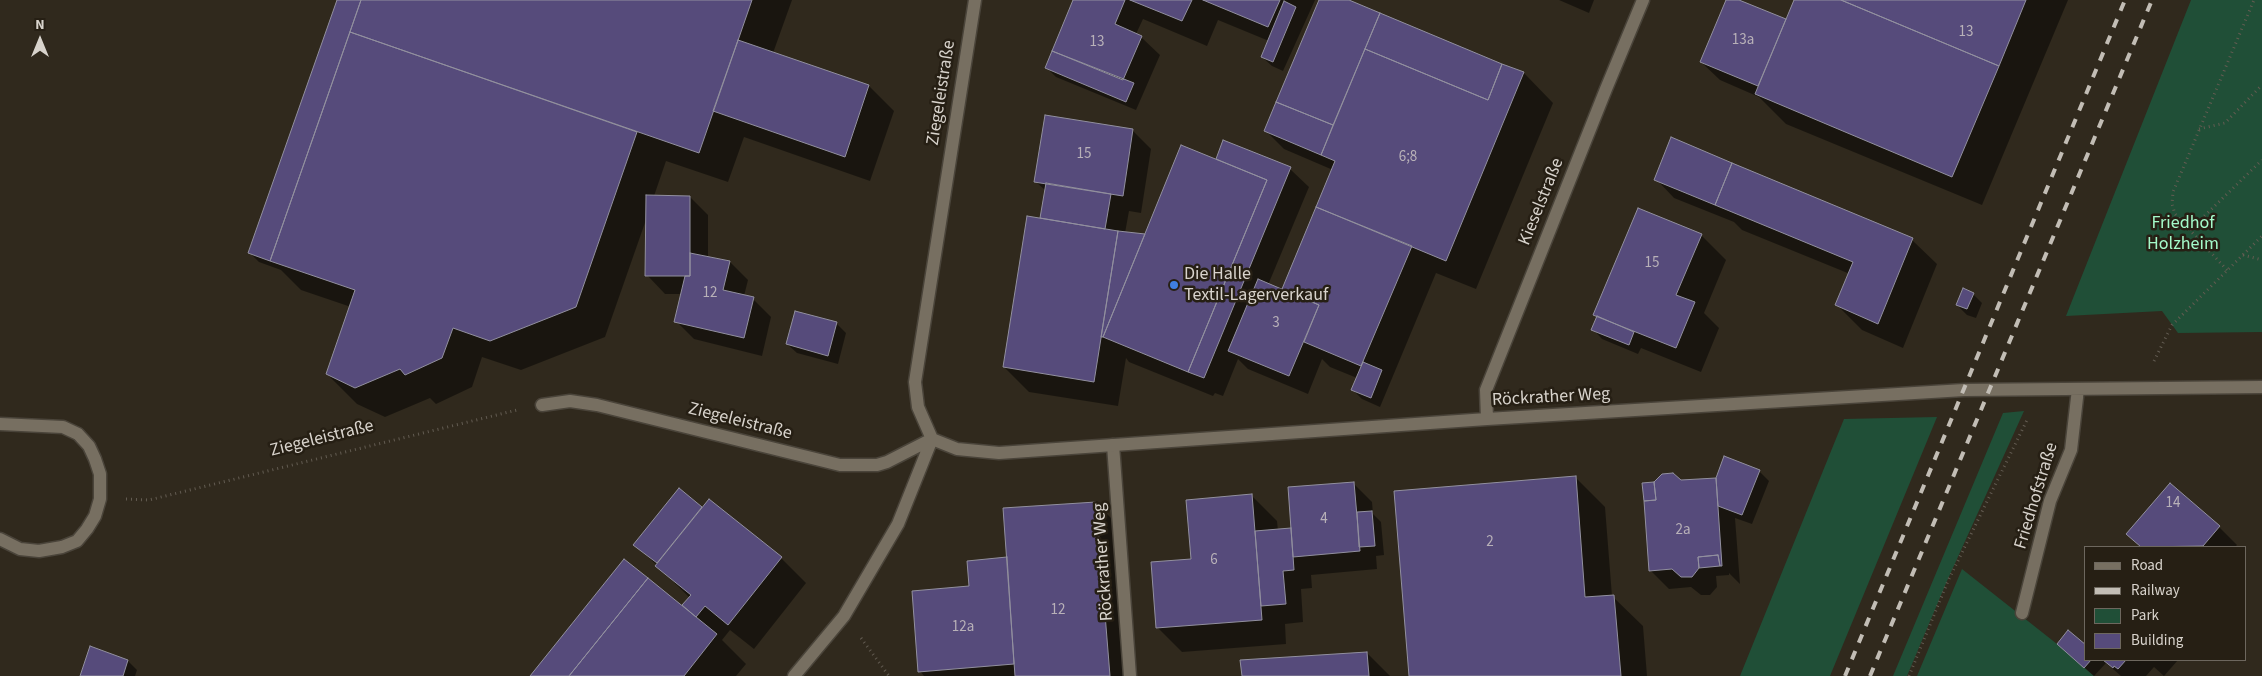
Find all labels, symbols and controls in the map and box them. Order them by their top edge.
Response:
north arrow [15,15,65,65]
text: N [35,15,45,35]
house number: 13 [1959,24,1973,42]
house number: 13a [1732,32,1754,50]
house number: 13 [1090,34,1104,52]
street label: Ziegeleistraße [923,39,961,147]
house number: 15 [1077,146,1091,164]
house number: 6;8 [1399,149,1417,167]
street label: Kieselstraße [1515,155,1569,249]
park label: Friedhof Holzheim [2147,213,2219,255]
house number: 15 [1645,255,1659,273]
place label: Die Halle Textil-Lagerverkauf [1184,264,1328,306]
marker: Die Halle Textil-Lagerverkauf [1168,279,1180,291]
house number: 12 [703,285,717,303]
house number: 3 [1272,315,1280,333]
street label: Röckrather Weg [1491,384,1611,412]
street label: Ziegeleistraße [686,399,794,445]
street label: Ziegeleistraße [268,416,376,462]
street label: Friedhofstraße [2011,440,2063,552]
house number: 14 [2166,495,2180,513]
street label: Röckrather Weg [1089,502,1119,622]
house number: 4 [1320,511,1328,529]
house number: 2a [1675,522,1691,540]
house number: 2 [1486,534,1494,552]
legend [2084,546,2247,661]
house number: 6 [1210,552,1218,570]
text: Road [2131,555,2163,576]
text: Railway [2131,580,2180,601]
house number: 12 [1051,602,1065,620]
text: Park [2131,605,2159,626]
house number: 12a [952,619,974,637]
text: Building [2131,630,2183,651]

